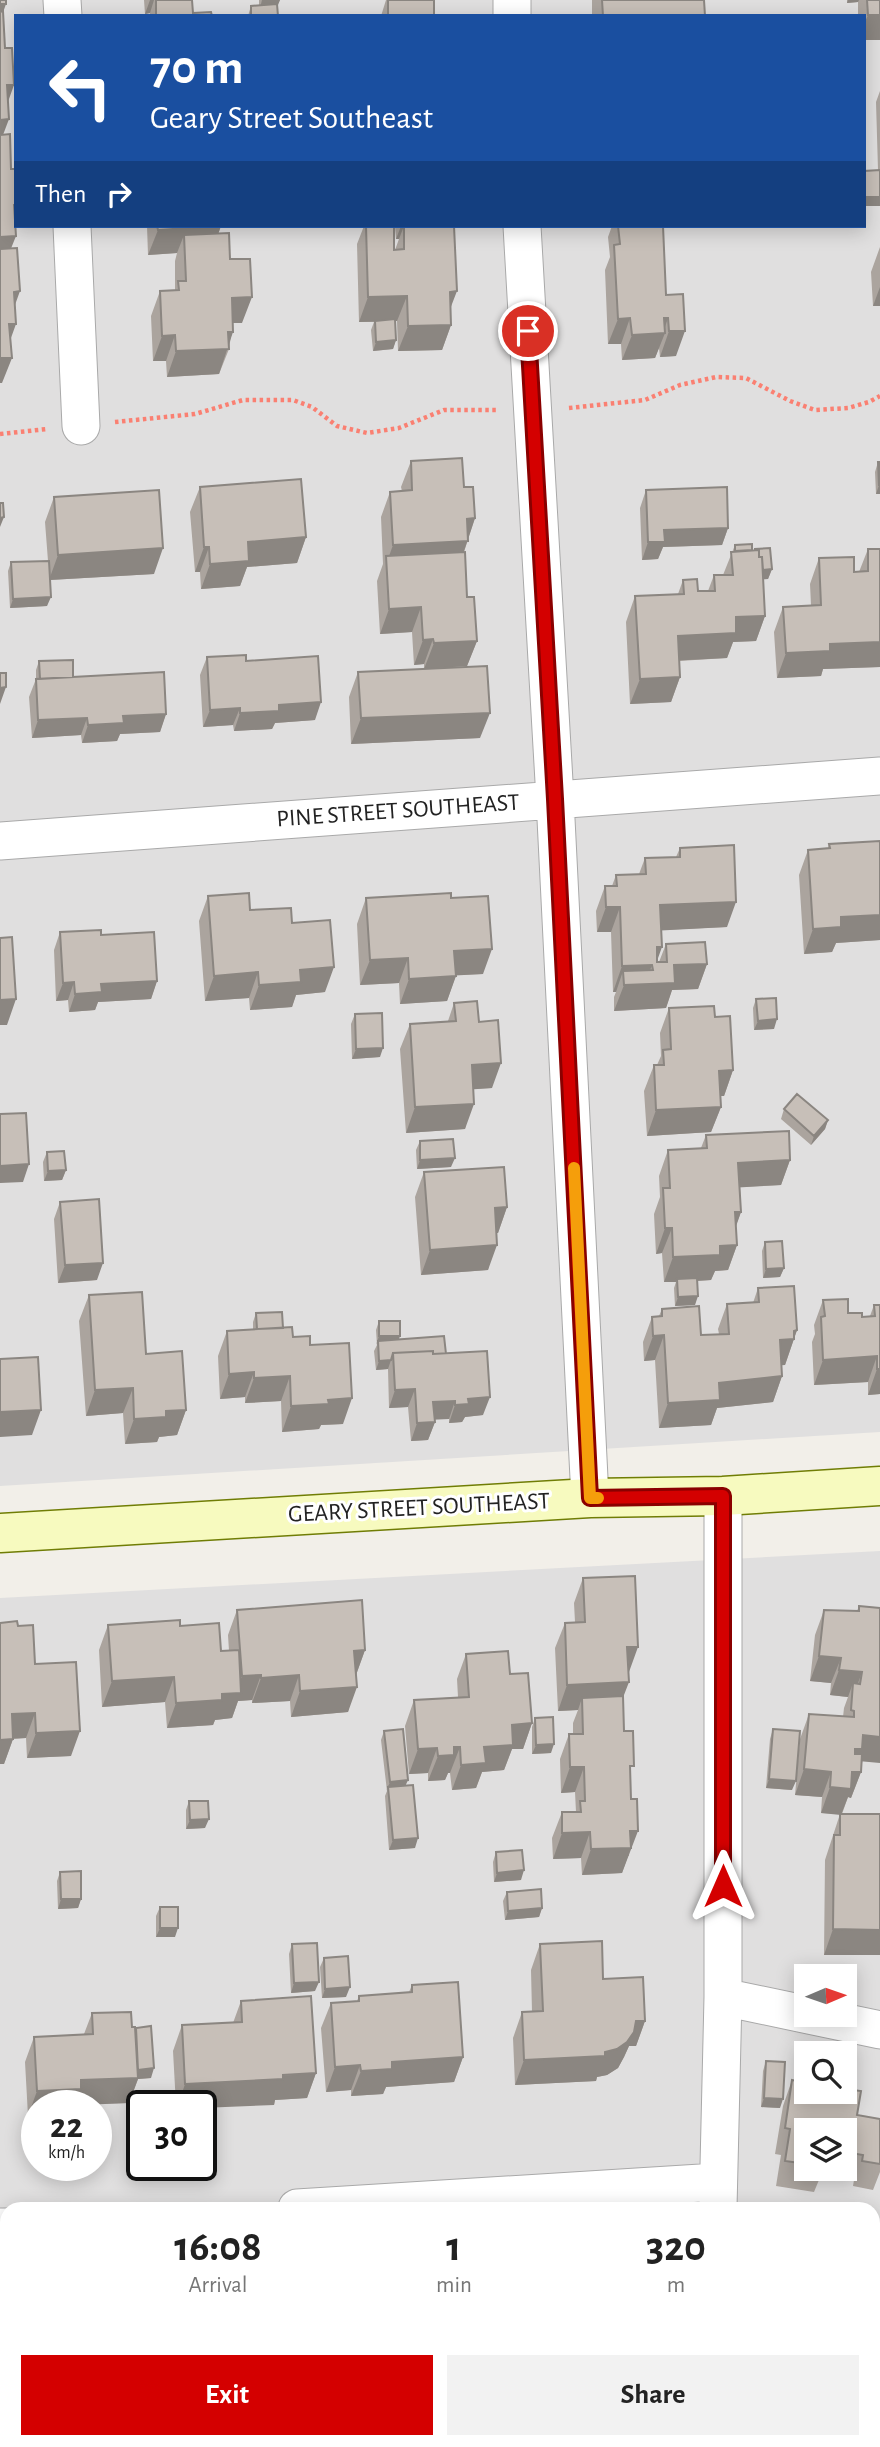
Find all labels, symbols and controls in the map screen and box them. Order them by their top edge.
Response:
icon: left [35,42,126,133]
text: 70 m [150,44,244,93]
text: Geary Street Southeast [150,102,433,134]
icon: right [100,175,138,213]
text: Then [35,181,86,207]
pin [498,301,558,361]
icon: arrive [509,312,547,350]
street label: PINE STREET SOUTHEAST [276,791,521,831]
street label: GEARY STREET SOUTHEAST [288,1489,551,1527]
position arrow [686,1849,760,1923]
north arrow [794,1964,858,2026]
map controls [794,1964,857,2181]
button: search [794,2041,857,2104]
speed limit sign: 30 [126,2090,217,2181]
text: 22 [50,2109,83,2144]
button: layers [794,2118,857,2181]
text: km/h [48,2144,85,2162]
text: 16:08 [174,2226,262,2268]
text: 1 [446,2226,461,2268]
text: 320 [646,2226,706,2268]
text: Arrival [188,2274,248,2297]
text: min [436,2274,472,2297]
text: m [667,2274,685,2297]
button: Exit [21,2355,433,2435]
button: Share [447,2355,859,2435]

